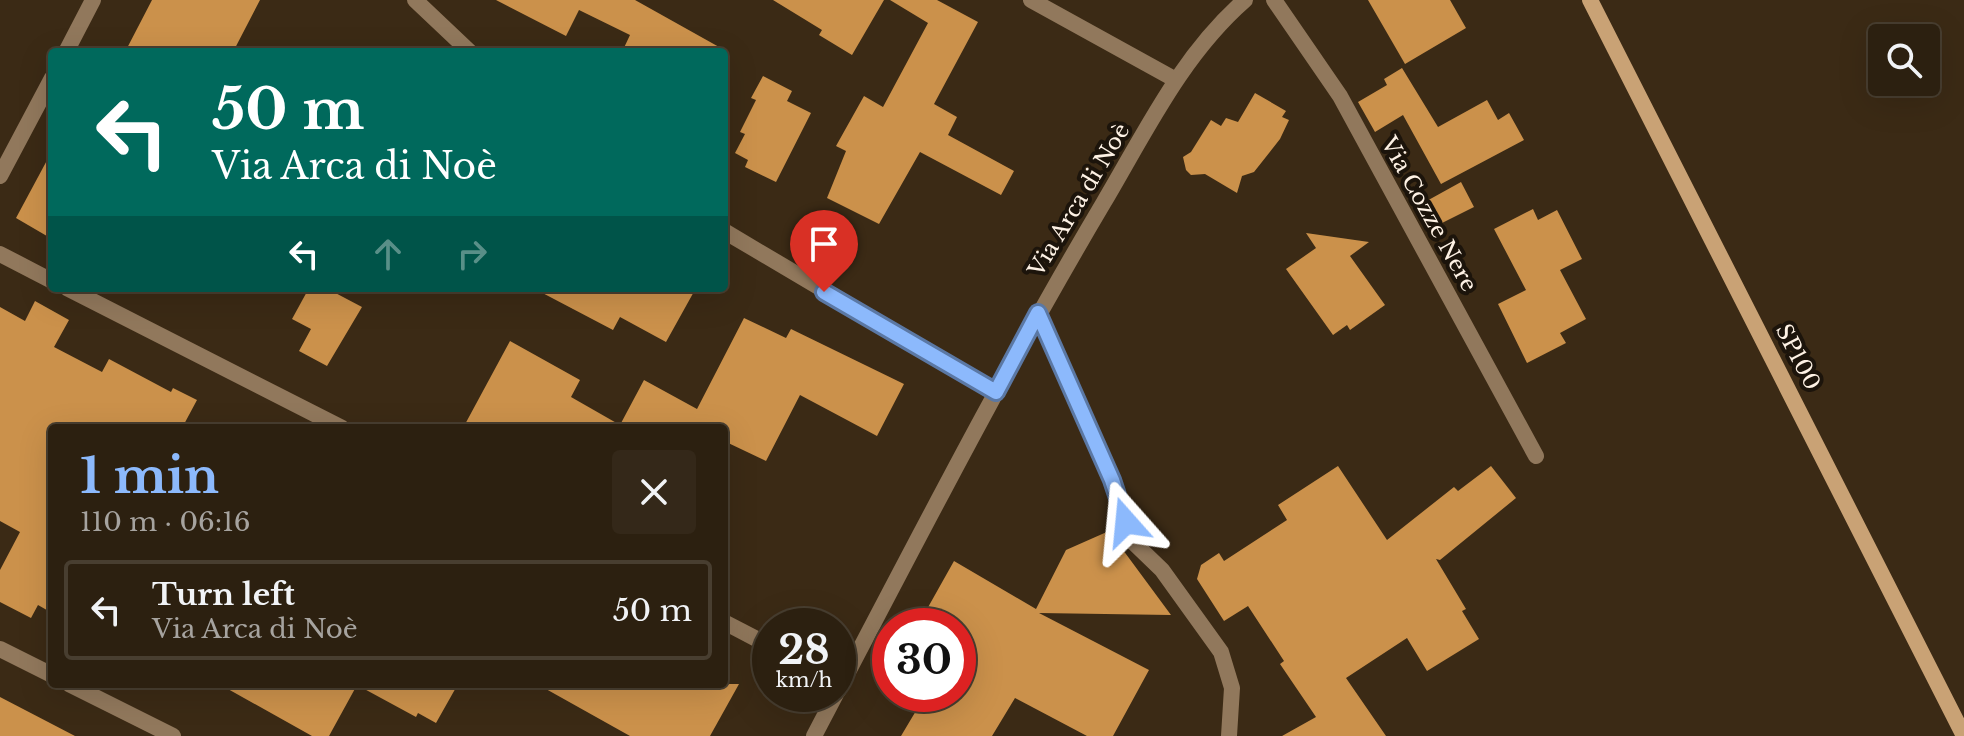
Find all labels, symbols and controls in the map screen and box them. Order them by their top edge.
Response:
map controls [1868,24,1940,96]
button: search [1868,24,1940,96]
text: 50 m [212,75,364,144]
icon: left [80,80,184,184]
street label: Via Arca di Noè [1022,118,1135,282]
street label: Via Cozze Nere [1375,131,1483,296]
text: Via Arca di Noè [212,144,497,189]
pin [790,210,858,292]
icon: arrive [802,222,846,266]
icon: left [282,232,326,276]
icon: ahead [366,232,410,276]
icon: right [450,232,494,276]
street label: SP100 [1770,319,1826,395]
text: 1 min [80,446,219,506]
button: close [612,450,696,534]
position arrow [1084,480,1168,564]
text: 110 m · 06:16 [80,506,250,538]
text: Turn left [152,576,295,613]
icon: left [84,588,128,632]
text: 50 m [613,592,692,629]
speed limit sign: 30 [872,608,976,712]
text: Via Arca di Noè [152,613,358,645]
text: 28 [778,625,830,675]
text: km/h [776,668,832,692]

